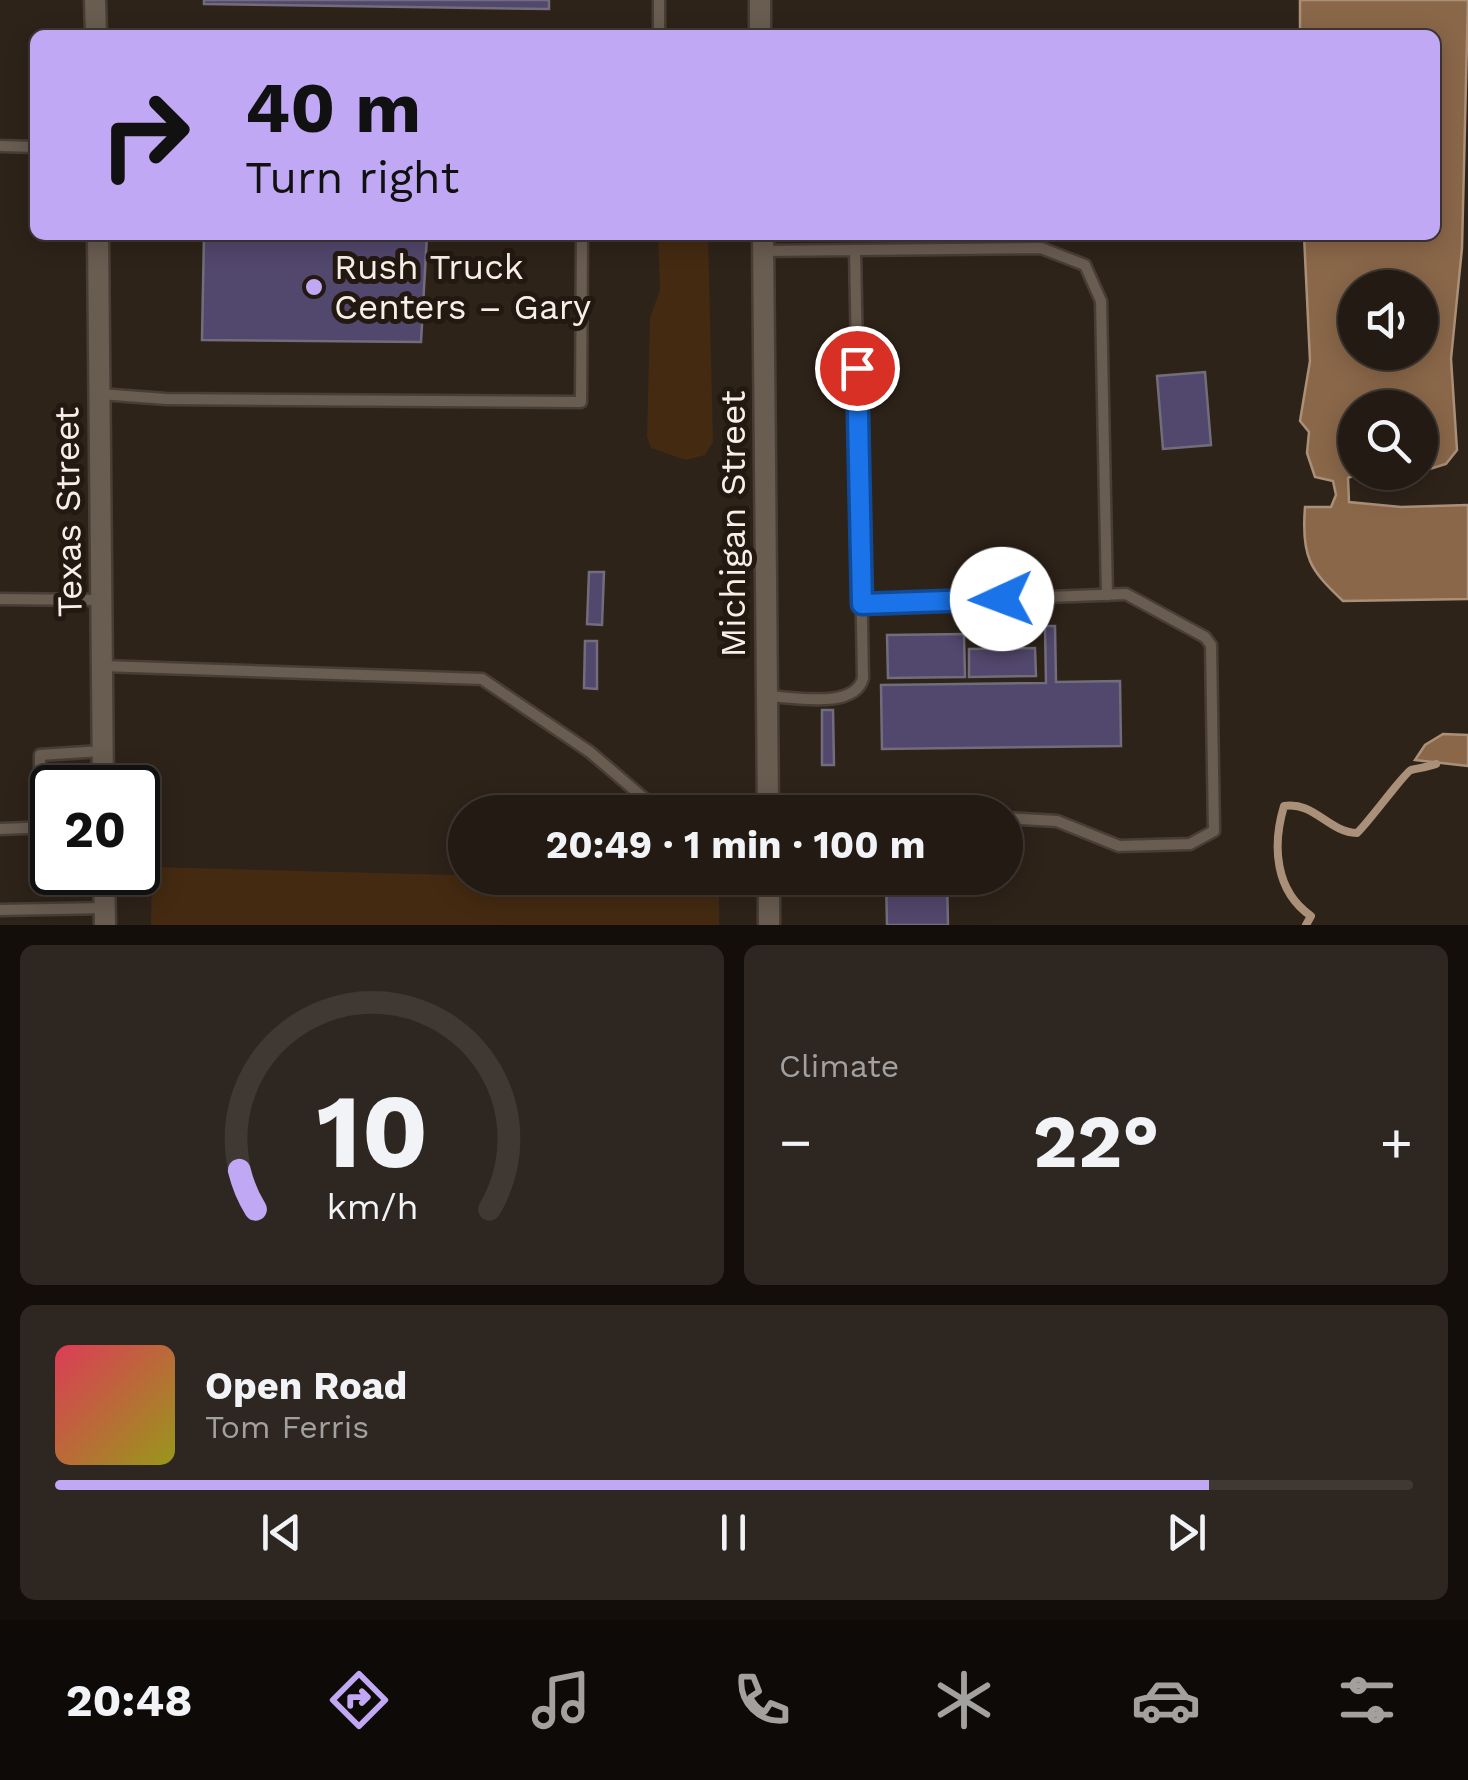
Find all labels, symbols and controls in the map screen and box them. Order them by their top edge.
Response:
text: 40 m [245,67,421,149]
icon: right [80,70,210,200]
text: Turn right [245,151,459,204]
place label: Rush Truck Centers – Gary [334,246,591,328]
map controls [1338,270,1438,490]
button: sound [1338,270,1438,370]
marker: Rush Truck Centers – Gary [303,276,325,298]
pin [815,326,900,411]
icon: arrive [830,341,885,396]
street label: Michigan Street [712,390,754,658]
button: search [1338,390,1438,490]
street label: Texas Street [45,406,91,618]
position arrow [950,547,1054,651]
speed limit sign: 20 [30,765,160,895]
text: 20:49 · 1 min · 100 m [546,823,925,867]
text: Climate [779,1047,899,1085]
text: 10 [316,1070,428,1192]
text: 22° [1033,1097,1159,1185]
text: − [779,1110,812,1174]
text: + [1380,1110,1413,1174]
text: km/h [326,1186,418,1228]
text: Open Road [205,1364,407,1408]
text: Tom Ferris [205,1408,369,1446]
icon: previous [254,1505,309,1560]
icon: pause [706,1505,761,1560]
icon: next [1159,1505,1214,1560]
icon: directions [324,1665,394,1735]
icon: music [526,1665,596,1735]
icon: phone [727,1665,797,1735]
icon: climate [929,1665,999,1735]
icon: car [1131,1665,1201,1735]
icon: filters [1332,1665,1402,1735]
text: 20:48 [66,1674,192,1727]

